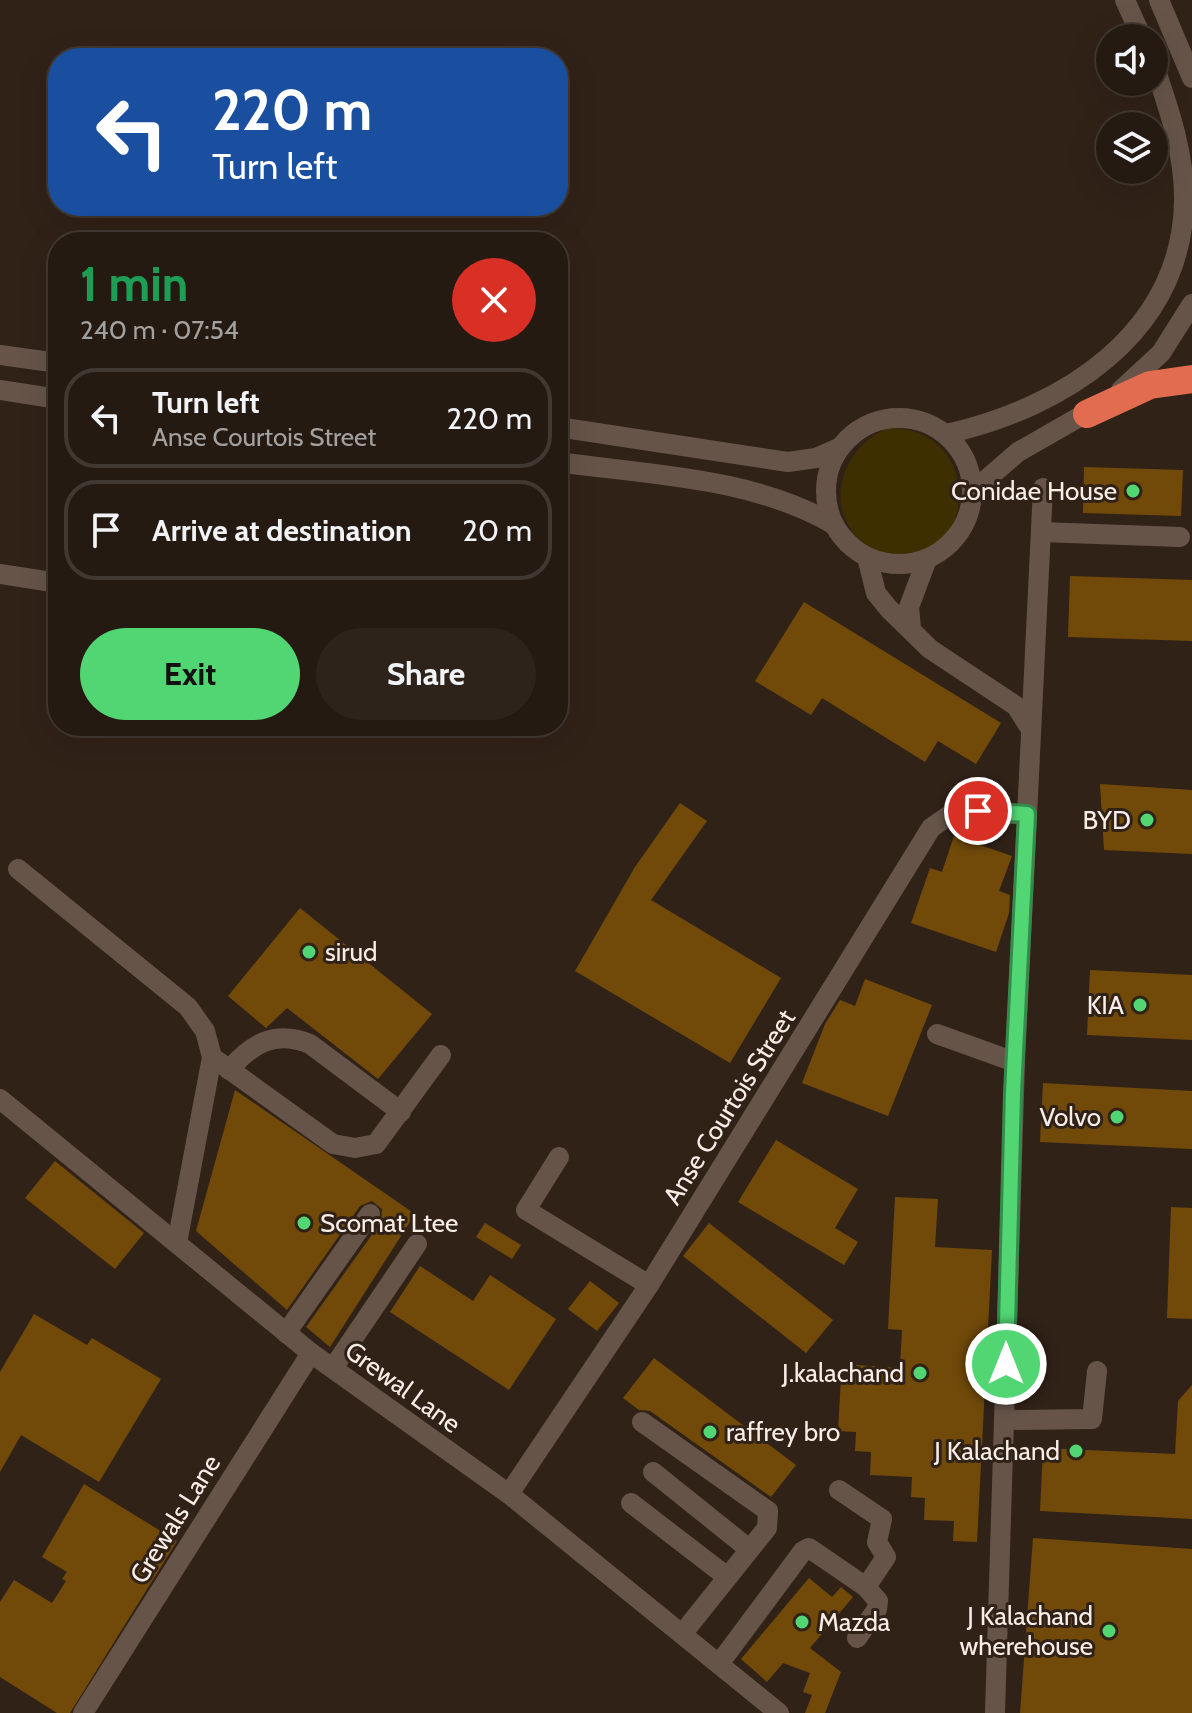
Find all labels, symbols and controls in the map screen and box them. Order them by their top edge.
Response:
map controls [1096,24,1168,184]
button: sound [1096,24,1168,96]
text: 220 m [212,76,372,144]
icon: left [80,80,184,184]
button: layers [1096,112,1168,184]
text: Turn left [212,144,337,188]
text: 1 min [80,255,188,313]
button: close [452,258,536,342]
text: 240 m · 07:54 [80,314,239,346]
text: Turn left [152,384,260,421]
icon: left [84,396,128,440]
text: 220 m [447,400,532,437]
text: Anse Courtois Street [152,421,376,453]
place label: Conidae House [951,475,1117,507]
marker: Conidae House [1124,482,1142,500]
icon: arrive [84,508,128,552]
text: Arrive at destination [152,512,412,549]
text: 20 m [462,512,532,549]
button: Exit [80,628,300,720]
button: Share [316,628,536,720]
pin [944,777,1012,845]
icon: arrive [956,789,1000,833]
place label: BYD [1083,804,1131,836]
marker: BYD [1138,811,1156,829]
place label: sirud [325,936,378,968]
marker: sirud [300,943,318,961]
place label: KIA [1087,989,1124,1021]
marker: KIA [1131,996,1149,1014]
street label: Anse Courtois Street [656,1003,802,1211]
place label: Volvo [1040,1101,1101,1133]
marker: Volvo [1108,1108,1126,1126]
place label: Scomat Ltee [320,1207,458,1239]
marker: Scomat Ltee [295,1214,313,1232]
position arrow [964,1322,1048,1406]
street label: Grewal Lane [339,1334,467,1440]
place label: J.kalachand [781,1357,904,1389]
marker: J.kalachand [911,1364,929,1382]
place label: raffrey bro [726,1416,840,1448]
marker: raffrey bro [701,1423,719,1441]
place label: J Kalachand [933,1435,1060,1467]
marker: J Kalachand [1067,1442,1085,1460]
street label: Grewals Lane [123,1449,227,1589]
place label: J Kalachand wherehouse [959,1600,1093,1662]
place label: Mazda [818,1606,891,1638]
marker: Mazda [793,1613,811,1631]
marker: J Kalachand wherehouse [1100,1622,1118,1640]

